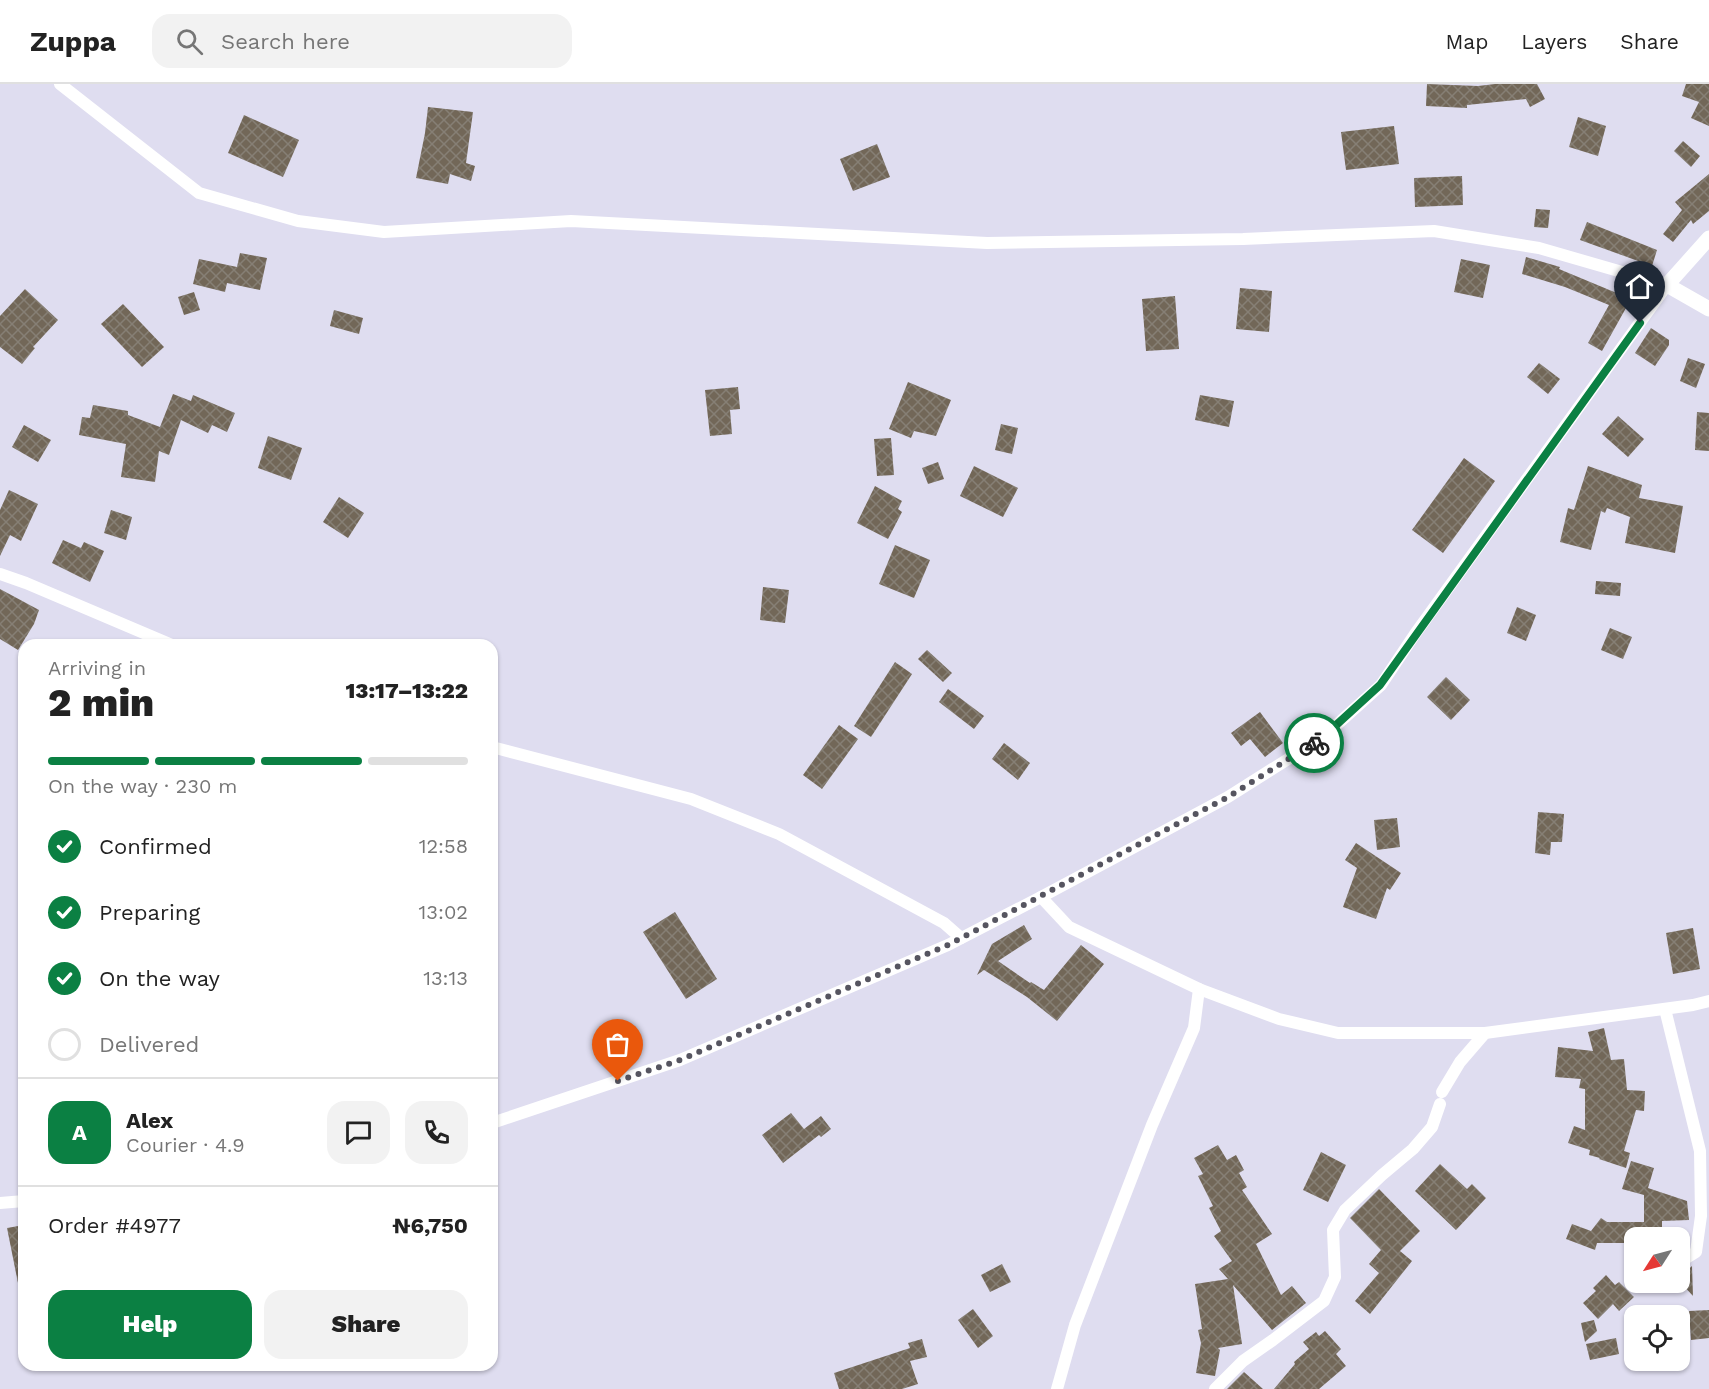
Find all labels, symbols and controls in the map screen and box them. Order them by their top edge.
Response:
search box [152,14,572,68]
text: Zuppa [30,25,116,58]
icon: search [173,25,206,58]
text: Search here [221,29,350,54]
text: Map [1445,29,1488,54]
text: Layers [1521,29,1587,54]
text: Share [1620,29,1679,54]
pin [1614,261,1665,323]
icon: home [1623,270,1656,303]
text: Arriving in [48,656,146,680]
text: 13:17–13:22 [345,678,468,703]
text: 2 min [48,680,154,725]
courier [1284,713,1344,773]
icon: bike [1298,727,1331,760]
text: On the way · 230 m [48,774,237,798]
icon: check [48,830,81,863]
text: Confirmed [99,834,212,859]
text: 12:58 [419,834,468,858]
icon: check [48,896,81,929]
text: Preparing [99,900,200,925]
text: 13:02 [419,900,468,924]
icon: check [48,962,81,995]
text: On the way [99,966,220,991]
text: 13:13 [423,966,468,990]
pin [592,1019,643,1081]
icon: bag [601,1028,634,1061]
text: Delivered [99,1032,199,1057]
button: chat [327,1101,390,1164]
button: phone [405,1101,468,1164]
text: Alex [126,1108,173,1133]
text: A [72,1120,87,1145]
text: Courier · 4.9 [126,1133,245,1157]
text: Order #4977 [48,1213,181,1238]
text: ₦6,750 [392,1213,468,1238]
north arrow [1624,1227,1690,1293]
map controls [1624,1227,1690,1371]
button: Help [48,1290,252,1359]
button: Share [264,1290,468,1359]
button: locate [1624,1305,1690,1371]

